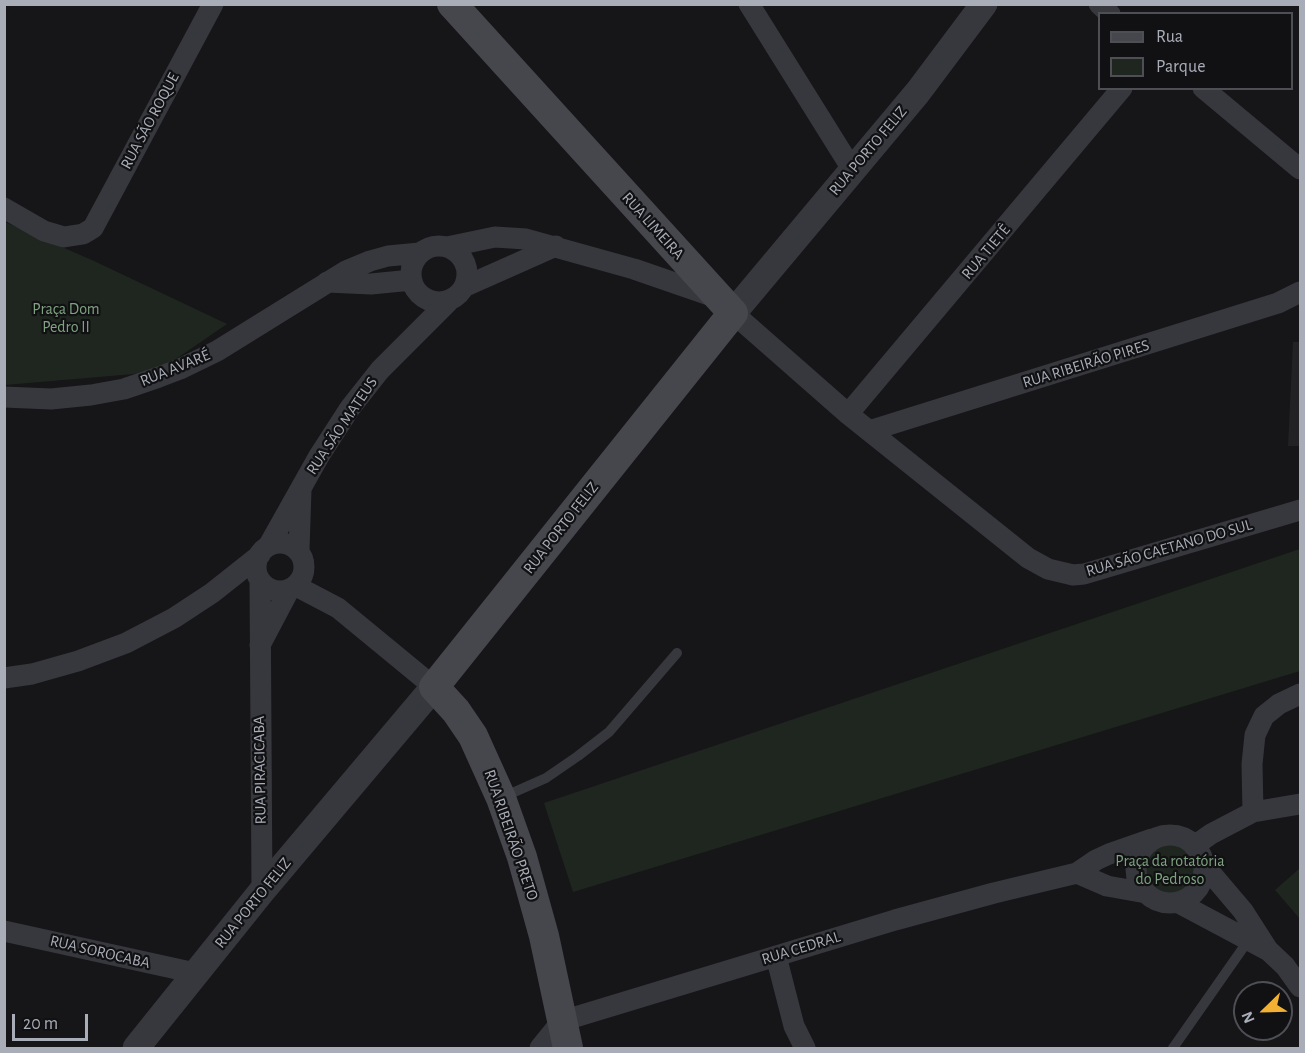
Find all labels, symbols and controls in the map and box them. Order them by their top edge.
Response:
legend [1098,12,1293,90]
text: Rua [1156,28,1183,46]
text: Parque [1156,58,1205,76]
street label: RUA SÃO ROQUE [117,70,183,172]
street label: RUA PORTO FELIZ [825,102,911,200]
street label: RUA LIMEIRA [618,188,688,264]
street label: RUA TIETÊ [958,221,1014,283]
park label: Praça Dom Pedro II [32,299,100,337]
street label: RUA RIBEIRÃO PIRES [1020,336,1152,392]
street label: RUA AVARÉ [137,345,213,391]
street label: RUA SÃO MATEUS [302,374,382,478]
street label: RUA PORTO FELIZ [519,478,603,578]
street label: RUA SÃO CAETANO DO SUL [1084,515,1254,581]
street label: RUA PIRACICABA [249,716,271,824]
street label: RUA RIBEIRÃO PRETO [480,767,542,903]
park label: Praça da rotatória do Pedroso [1115,851,1225,889]
street label: RUA PORTO FELIZ [211,854,295,952]
street label: RUA CEDRAL [759,927,843,969]
street label: RUA SOROCABA [48,931,152,973]
north arrow [1233,981,1293,1041]
scale bar [15,1002,92,1040]
text: N [1239,1009,1258,1025]
text: 20 m [23,1015,58,1033]

